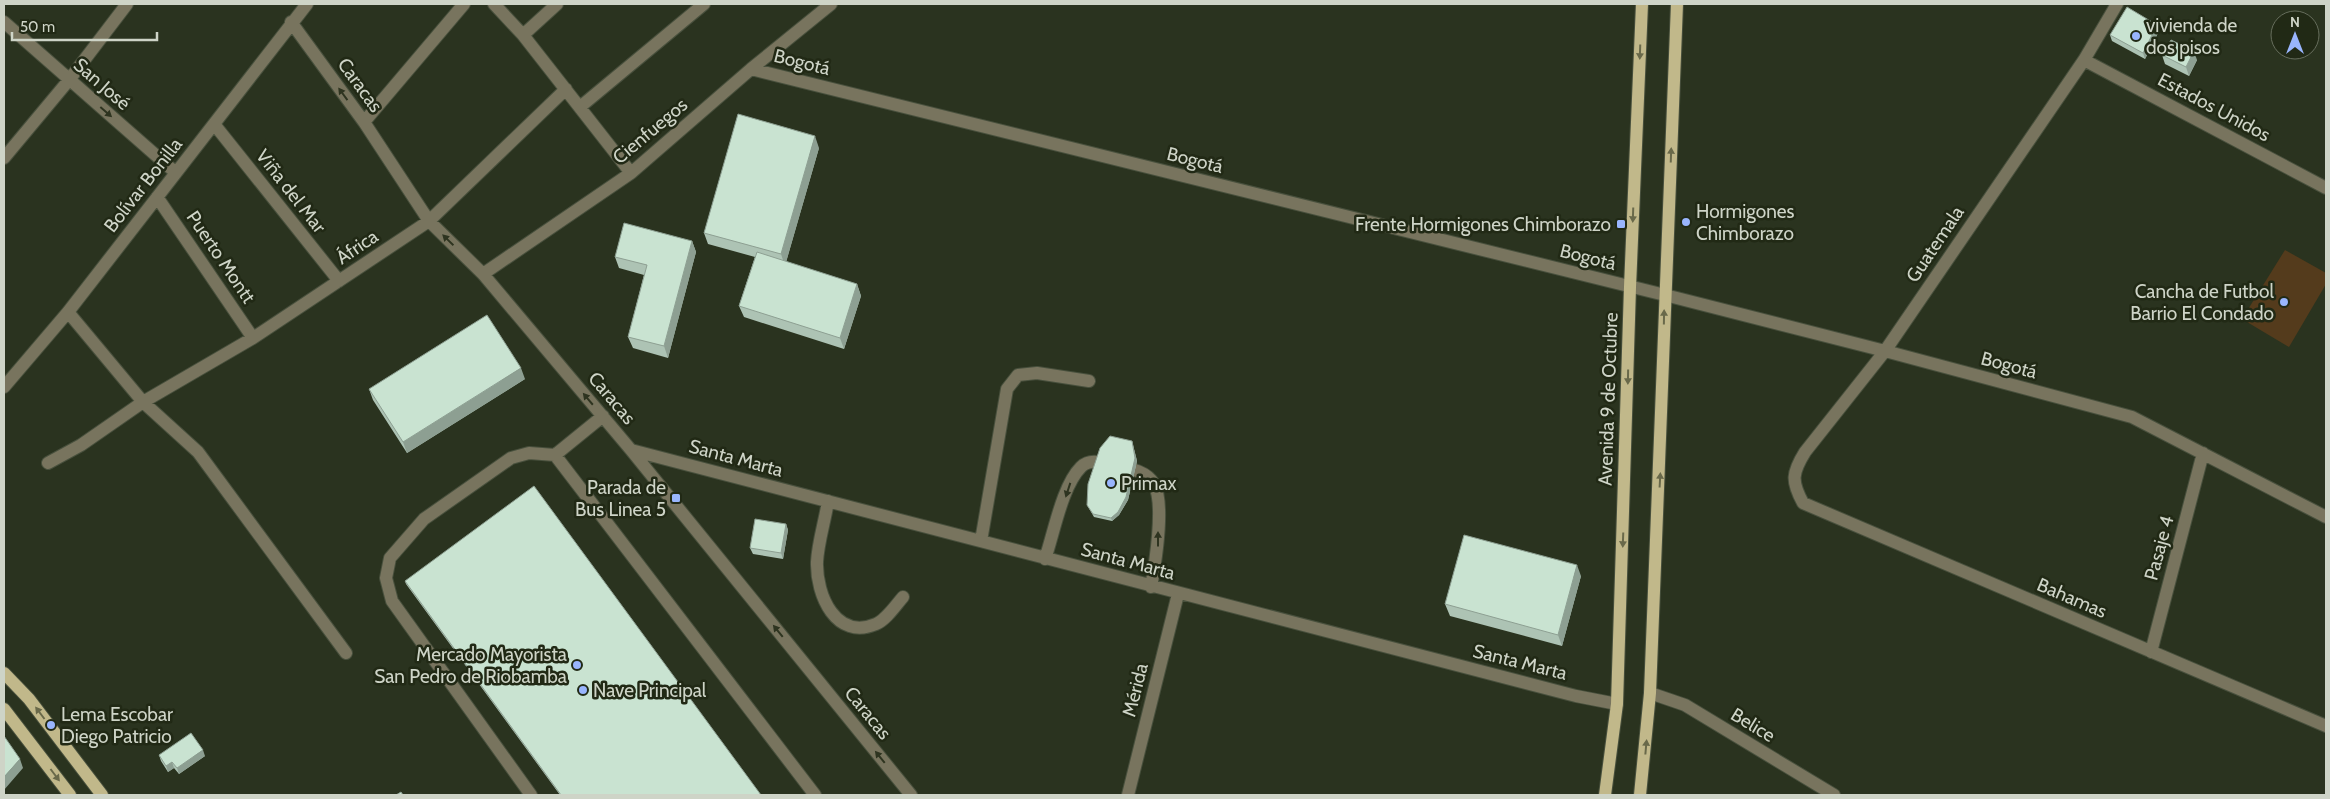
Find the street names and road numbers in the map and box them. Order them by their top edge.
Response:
street label: Bogotá [772,44,832,80]
street label: San José [69,53,135,115]
street label: Caracas [333,53,387,117]
street label: Estados Unidos [2154,68,2274,146]
street label: Cienfuegos [608,93,692,169]
street label: Bolívar Bonilla [99,133,187,237]
street label: Bogotá [1165,142,1225,178]
street label: Viña del Mar [251,145,331,237]
street label: Guatemala [1901,202,1969,286]
street label: Puerto Montt [182,206,261,308]
street label: África [331,224,382,269]
street label: Bogotá [1558,239,1618,275]
street label: Avenida 9 de Octubre [1593,312,1623,486]
street label: Bogotá [1978,347,2040,383]
street label: Caracas [583,367,641,429]
street label: Santa Marta [686,434,786,482]
street label: Pasaje 4 [2139,513,2179,583]
street label: Santa Marta [1078,537,1178,585]
street label: Bahamas [2034,573,2110,623]
street label: Santa Marta [1470,639,1570,685]
street label: Mérida [1117,661,1153,719]
street label: Caracas [840,682,896,744]
street label: Belice [1727,703,1780,747]

